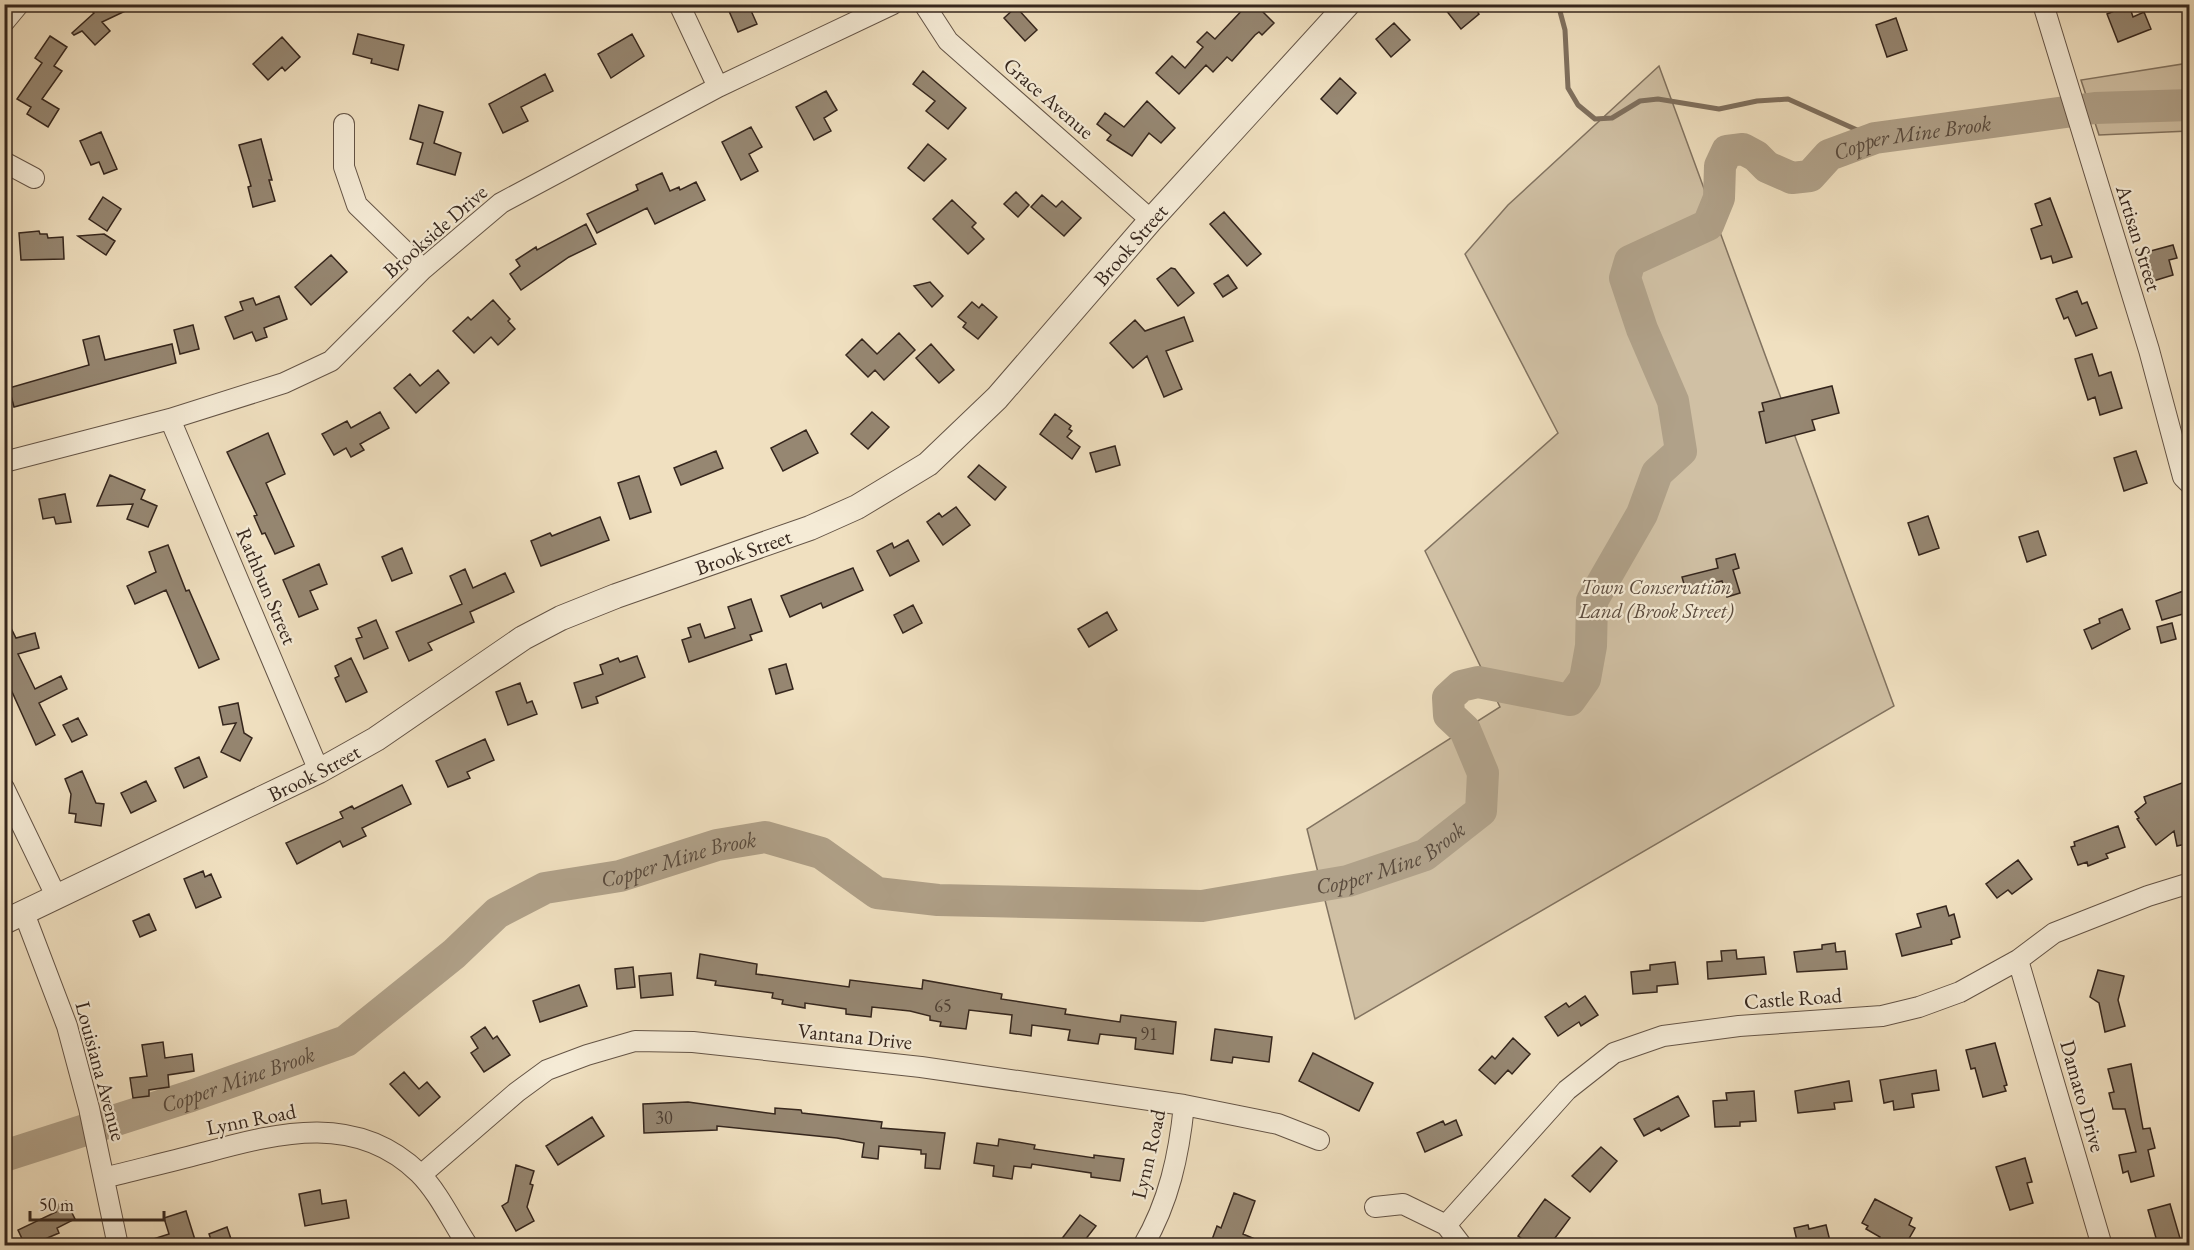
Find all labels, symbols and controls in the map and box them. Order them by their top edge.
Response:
street label: Grace Avenue [998,51,1100,145]
water label: Copper Mine Brook [1829,108,1993,167]
street label: Brookside Drive [377,178,493,284]
street label: Artisan Street [2110,181,2168,295]
street label: Brook Street [1087,197,1173,291]
street label: Brook Street [691,522,795,581]
street label: Rathbun Street [230,524,304,649]
park label: Town Conservation Land (Brook Street) [1578,573,1734,624]
street label: Brook Street [263,737,365,807]
water label: Copper Mine Brook [1314,815,1471,901]
water label: Copper Mine Brook [599,824,758,893]
street label: Castle Road [1743,981,1843,1015]
house number: 65 [934,994,952,1017]
street label: Louisiana Avenue [69,998,133,1144]
street label: Vantana Drive [796,1017,914,1055]
house number: 91 [1140,1022,1158,1045]
street label: Damato Drive [2054,1037,2112,1155]
water label: Copper Mine Brook [157,1039,318,1119]
street label: Lynn Road [204,1097,298,1141]
house number: 30 [655,1106,673,1129]
street label: Lynn Road [1125,1106,1171,1201]
scale bar [30,1184,164,1222]
text: 50 m [39,1193,74,1216]

